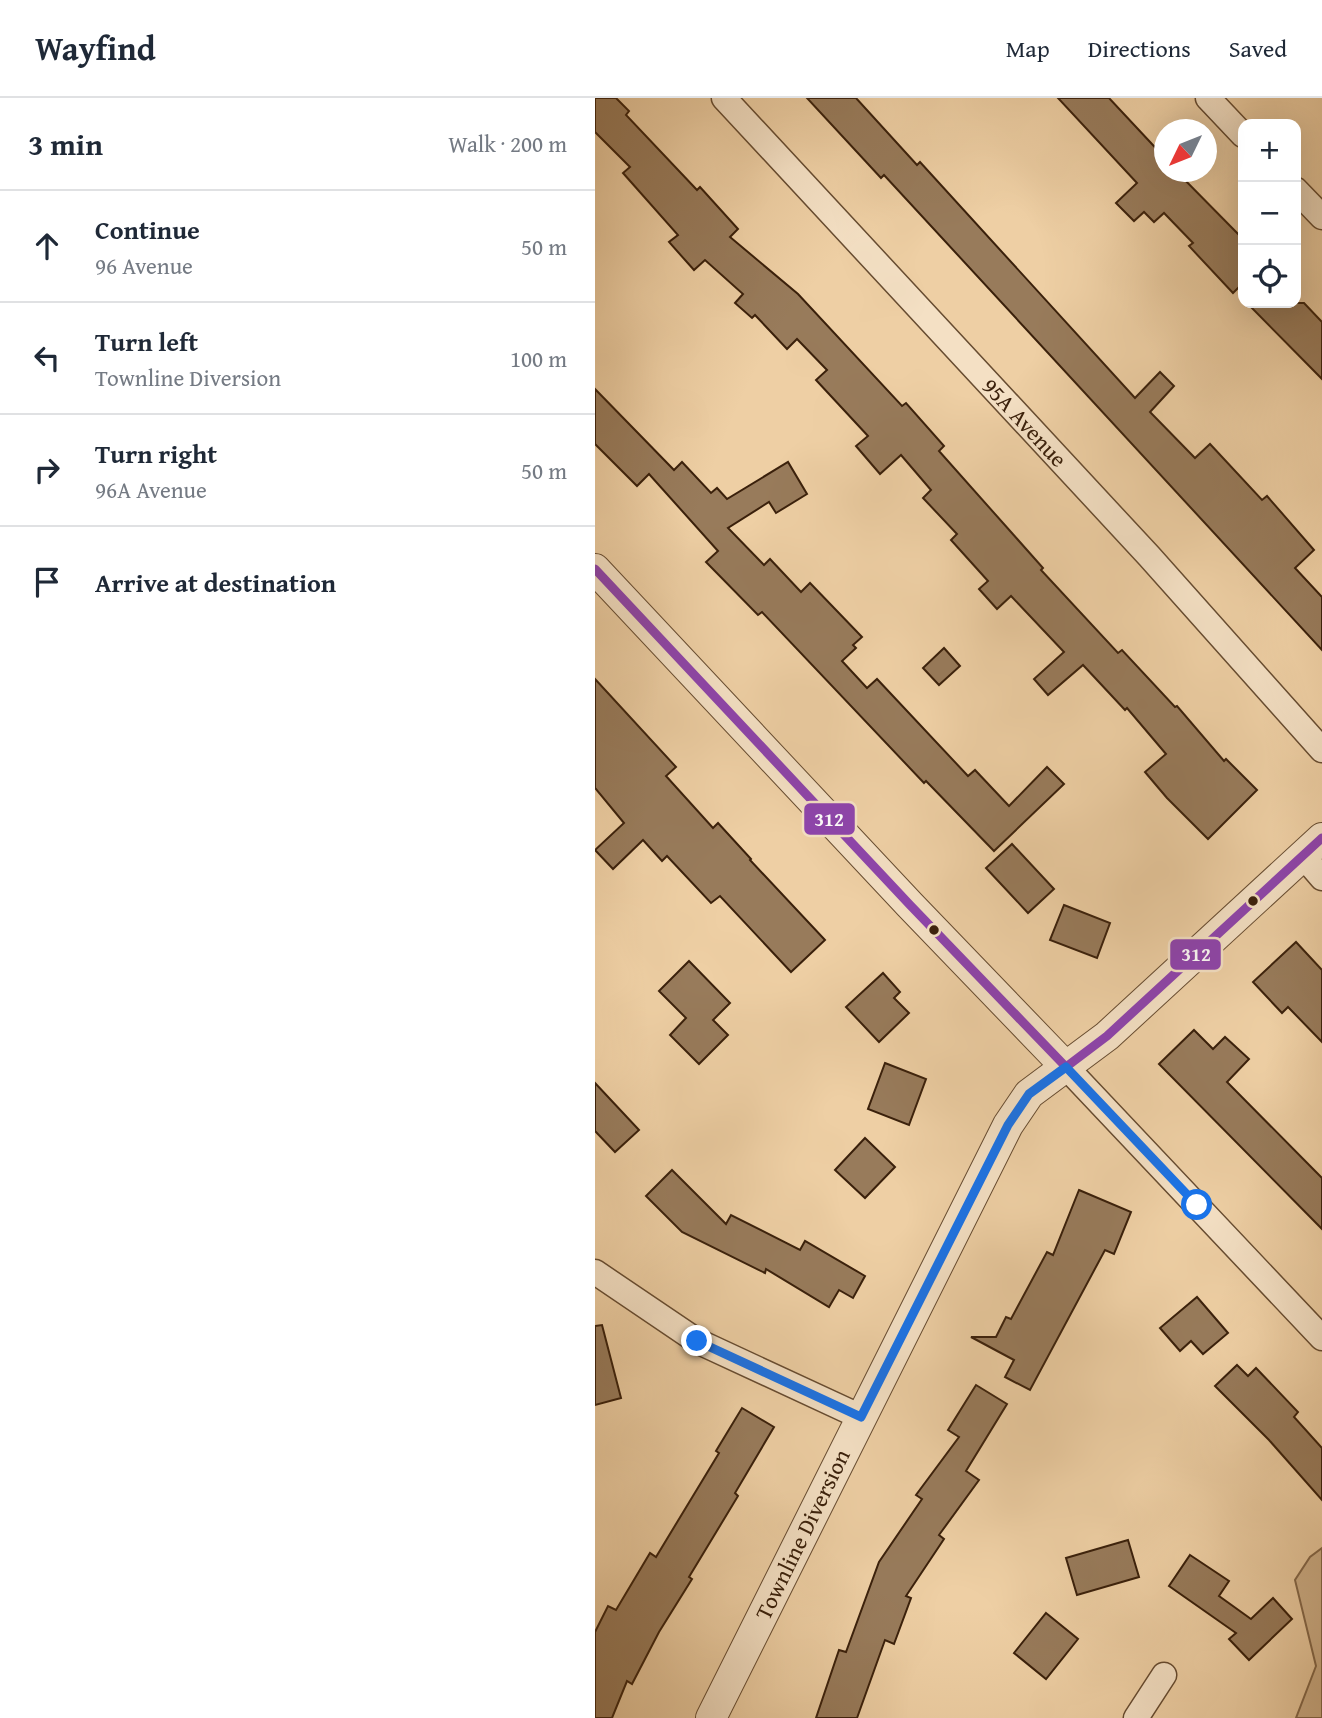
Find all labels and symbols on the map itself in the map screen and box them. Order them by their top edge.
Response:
north arrow [1154,119,1217,182]
street label: 95A Avenue [975,370,1075,474]
line badge: 312 [803,802,856,836]
text: 312 [814,805,844,833]
unlabelled marker [1246,894,1260,908]
unlabelled marker [927,923,941,937]
line badge: 312 [1169,938,1222,971]
text: 312 [1181,940,1211,968]
route start [1181,1189,1212,1220]
route end [681,1325,712,1356]
street label: Townline Diversion [746,1443,858,1625]

